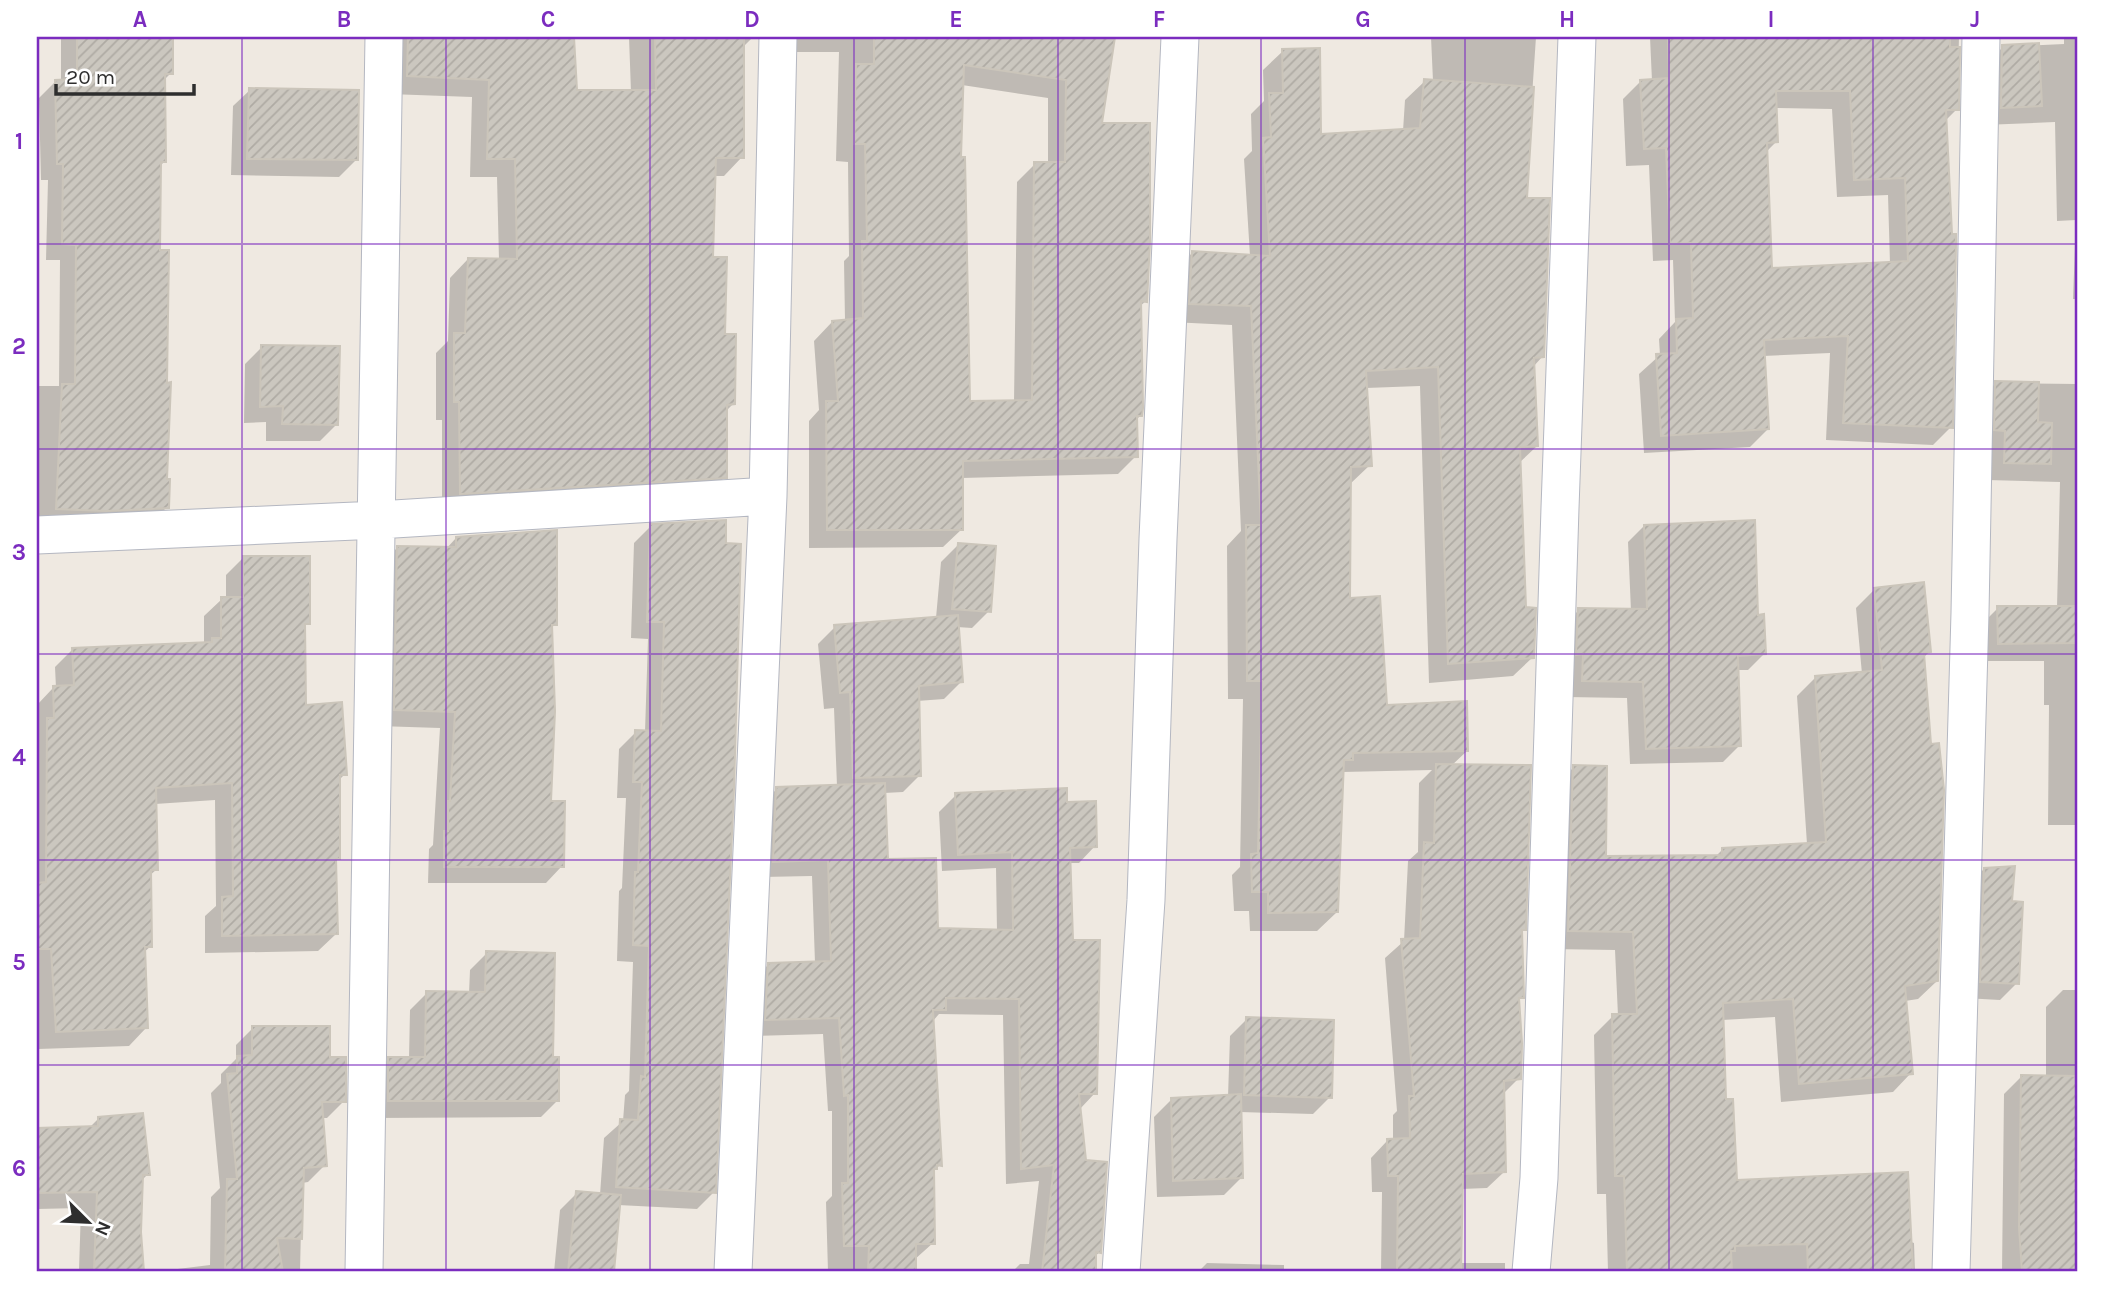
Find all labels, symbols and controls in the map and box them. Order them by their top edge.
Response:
text: A [133,6,147,33]
text: B [337,6,351,33]
text: C [541,6,555,33]
text: D [744,6,760,33]
text: E [949,6,963,33]
text: F [1153,6,1165,33]
text: G [1355,6,1371,33]
text: H [1559,6,1575,33]
text: I [1767,6,1775,33]
text: J [1970,6,1980,33]
scale bar [56,52,194,96]
text: 20 m [66,65,115,89]
text: 1 [15,128,23,155]
text: 2 [12,333,26,360]
text: 3 [12,539,26,566]
text: 4 [12,744,26,771]
text: 5 [12,949,26,976]
text: 6 [12,1155,26,1182]
north arrow [52,1186,122,1256]
text: N [90,1218,115,1239]

